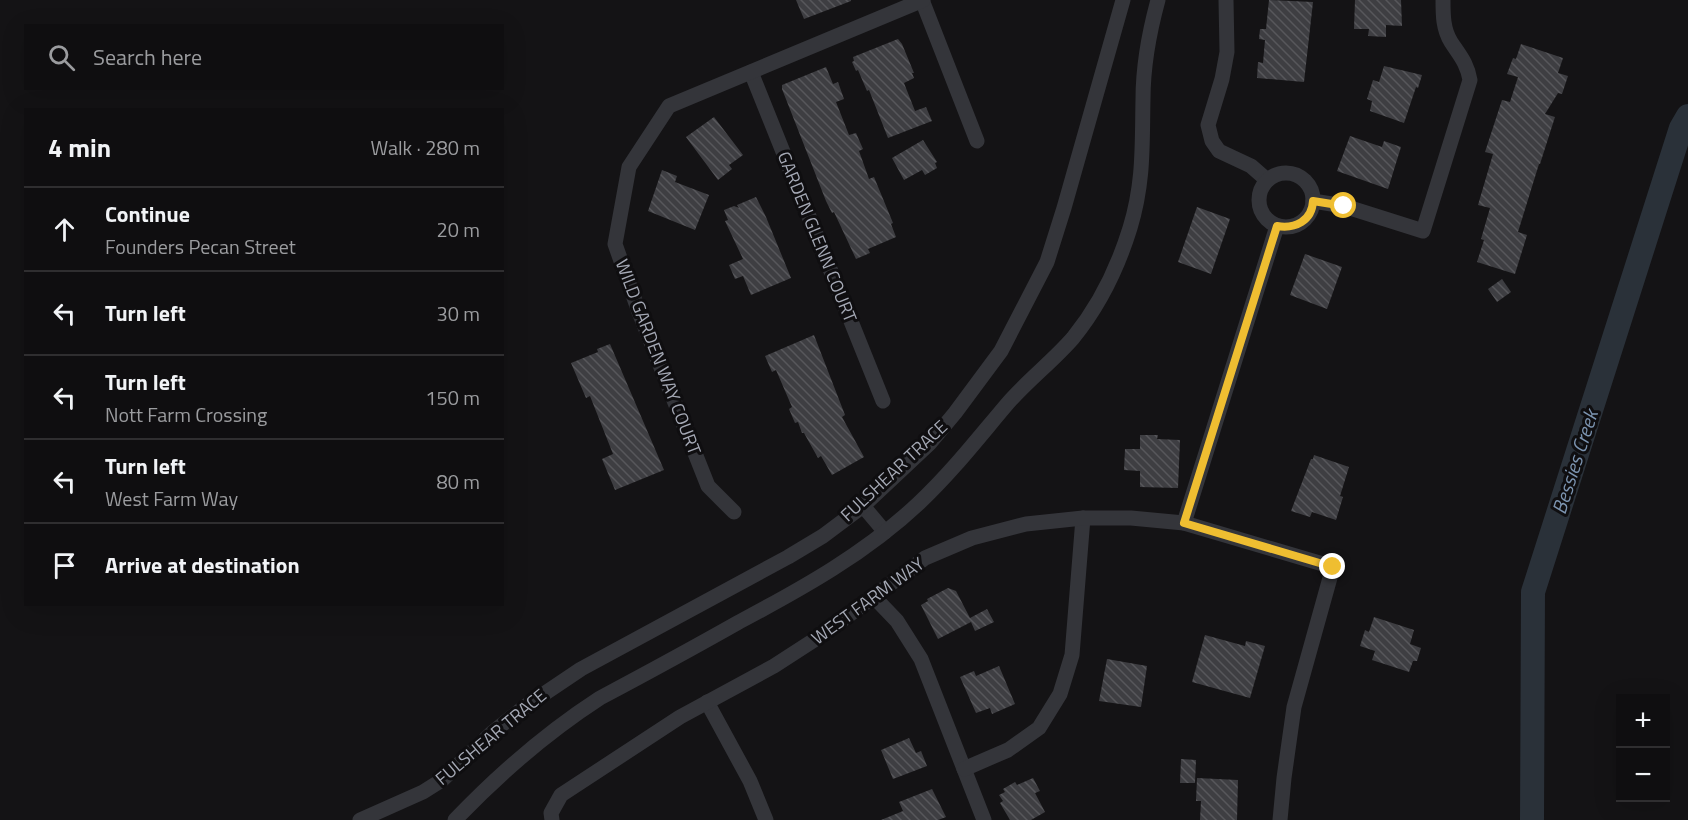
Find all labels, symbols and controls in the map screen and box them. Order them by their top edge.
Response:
search box [24,24,504,90]
text: Search here [93,40,202,74]
icon: search [45,41,78,74]
text: 4 min [48,128,111,167]
text: Walk · 280 m [371,132,480,163]
street label: GARDEN GLENN COURT [771,147,864,327]
route start [1330,192,1356,218]
text: Continue [105,197,190,231]
icon: ahead [48,213,81,246]
text: 20 m [436,214,480,245]
text: Founders Pecan Street [105,231,296,262]
street label: WILD GARDEN WAY COURT [609,255,708,459]
text: Turn left [105,296,186,330]
icon: left [48,297,81,330]
text: 30 m [436,298,480,329]
text: Turn left [105,365,186,399]
icon: left [48,381,81,414]
text: 150 m [425,382,480,413]
text: Nott Farm Crossing [105,399,267,430]
water label: Bessies Creek [1543,404,1607,518]
street label: FULSHEAR TRACE [834,414,953,528]
text: Turn left [105,449,186,483]
icon: left [48,465,81,498]
text: 80 m [436,466,480,497]
text: West Farm Way [105,483,238,514]
text: Arrive at destination [105,548,300,582]
icon: arrive [48,549,81,582]
street label: WEST FARM WAY [806,550,930,651]
route end [1319,553,1345,579]
street label: FULSHEAR TRACE [429,682,552,791]
map controls [1616,694,1670,802]
button: + [1616,694,1670,748]
button: − [1616,748,1670,802]

